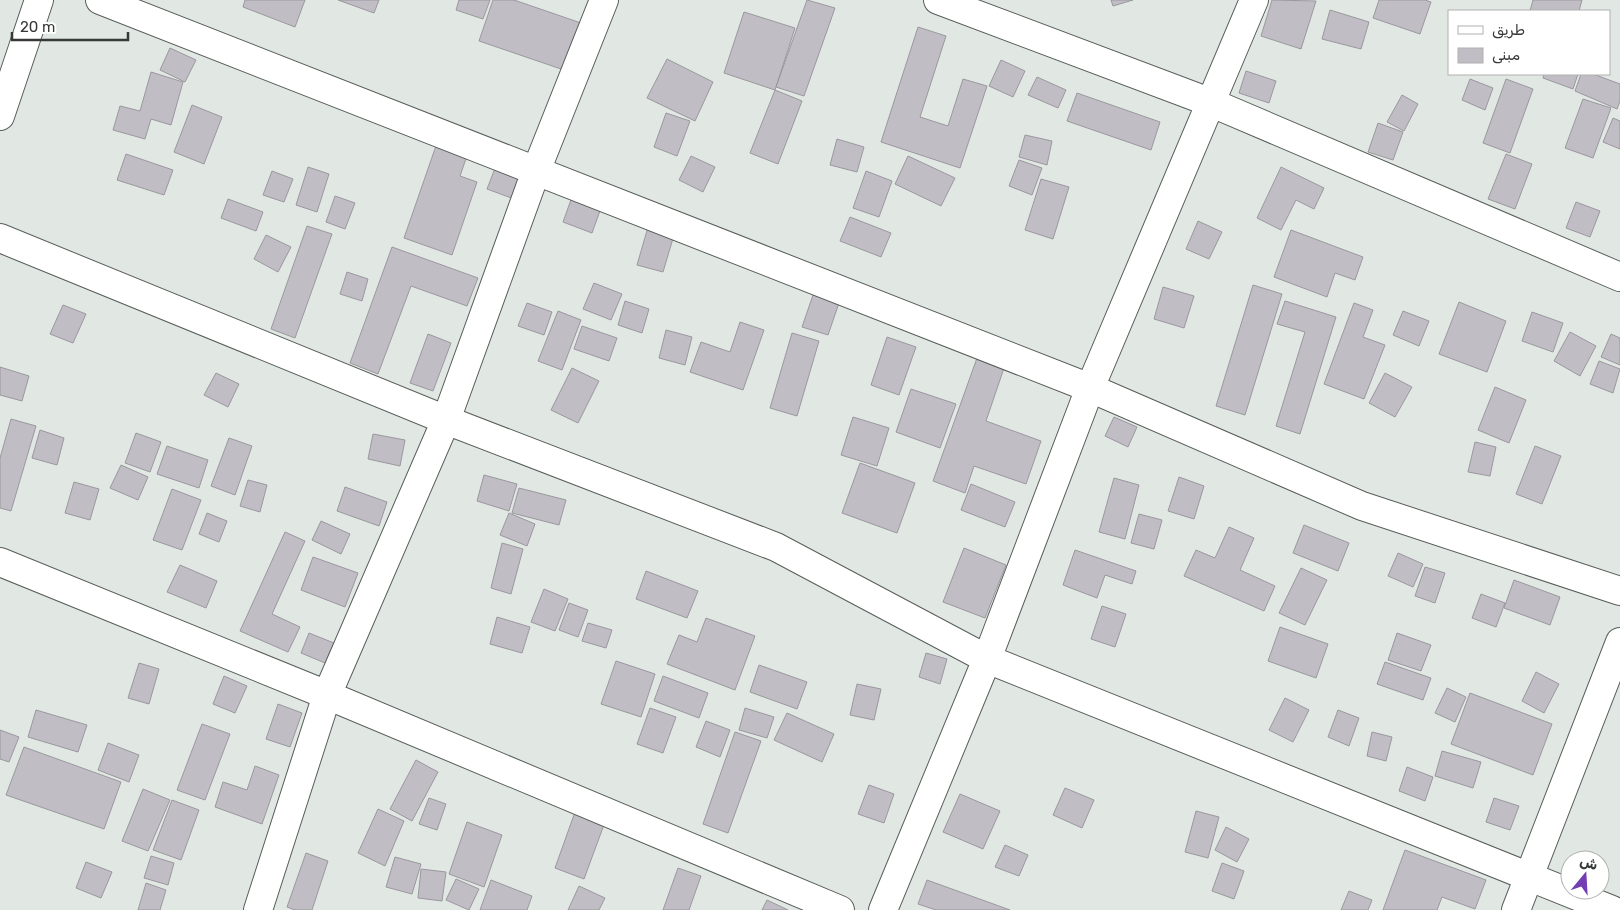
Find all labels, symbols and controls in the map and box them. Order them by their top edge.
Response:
scale bar [12,10,129,42]
legend [1448,10,1610,75]
text: 20 m [20,18,55,36]
text: طريق [1492,21,1525,39]
text: مبنى [1492,46,1520,64]
north arrow [1560,850,1610,900]
text: ش [1578,852,1600,874]

